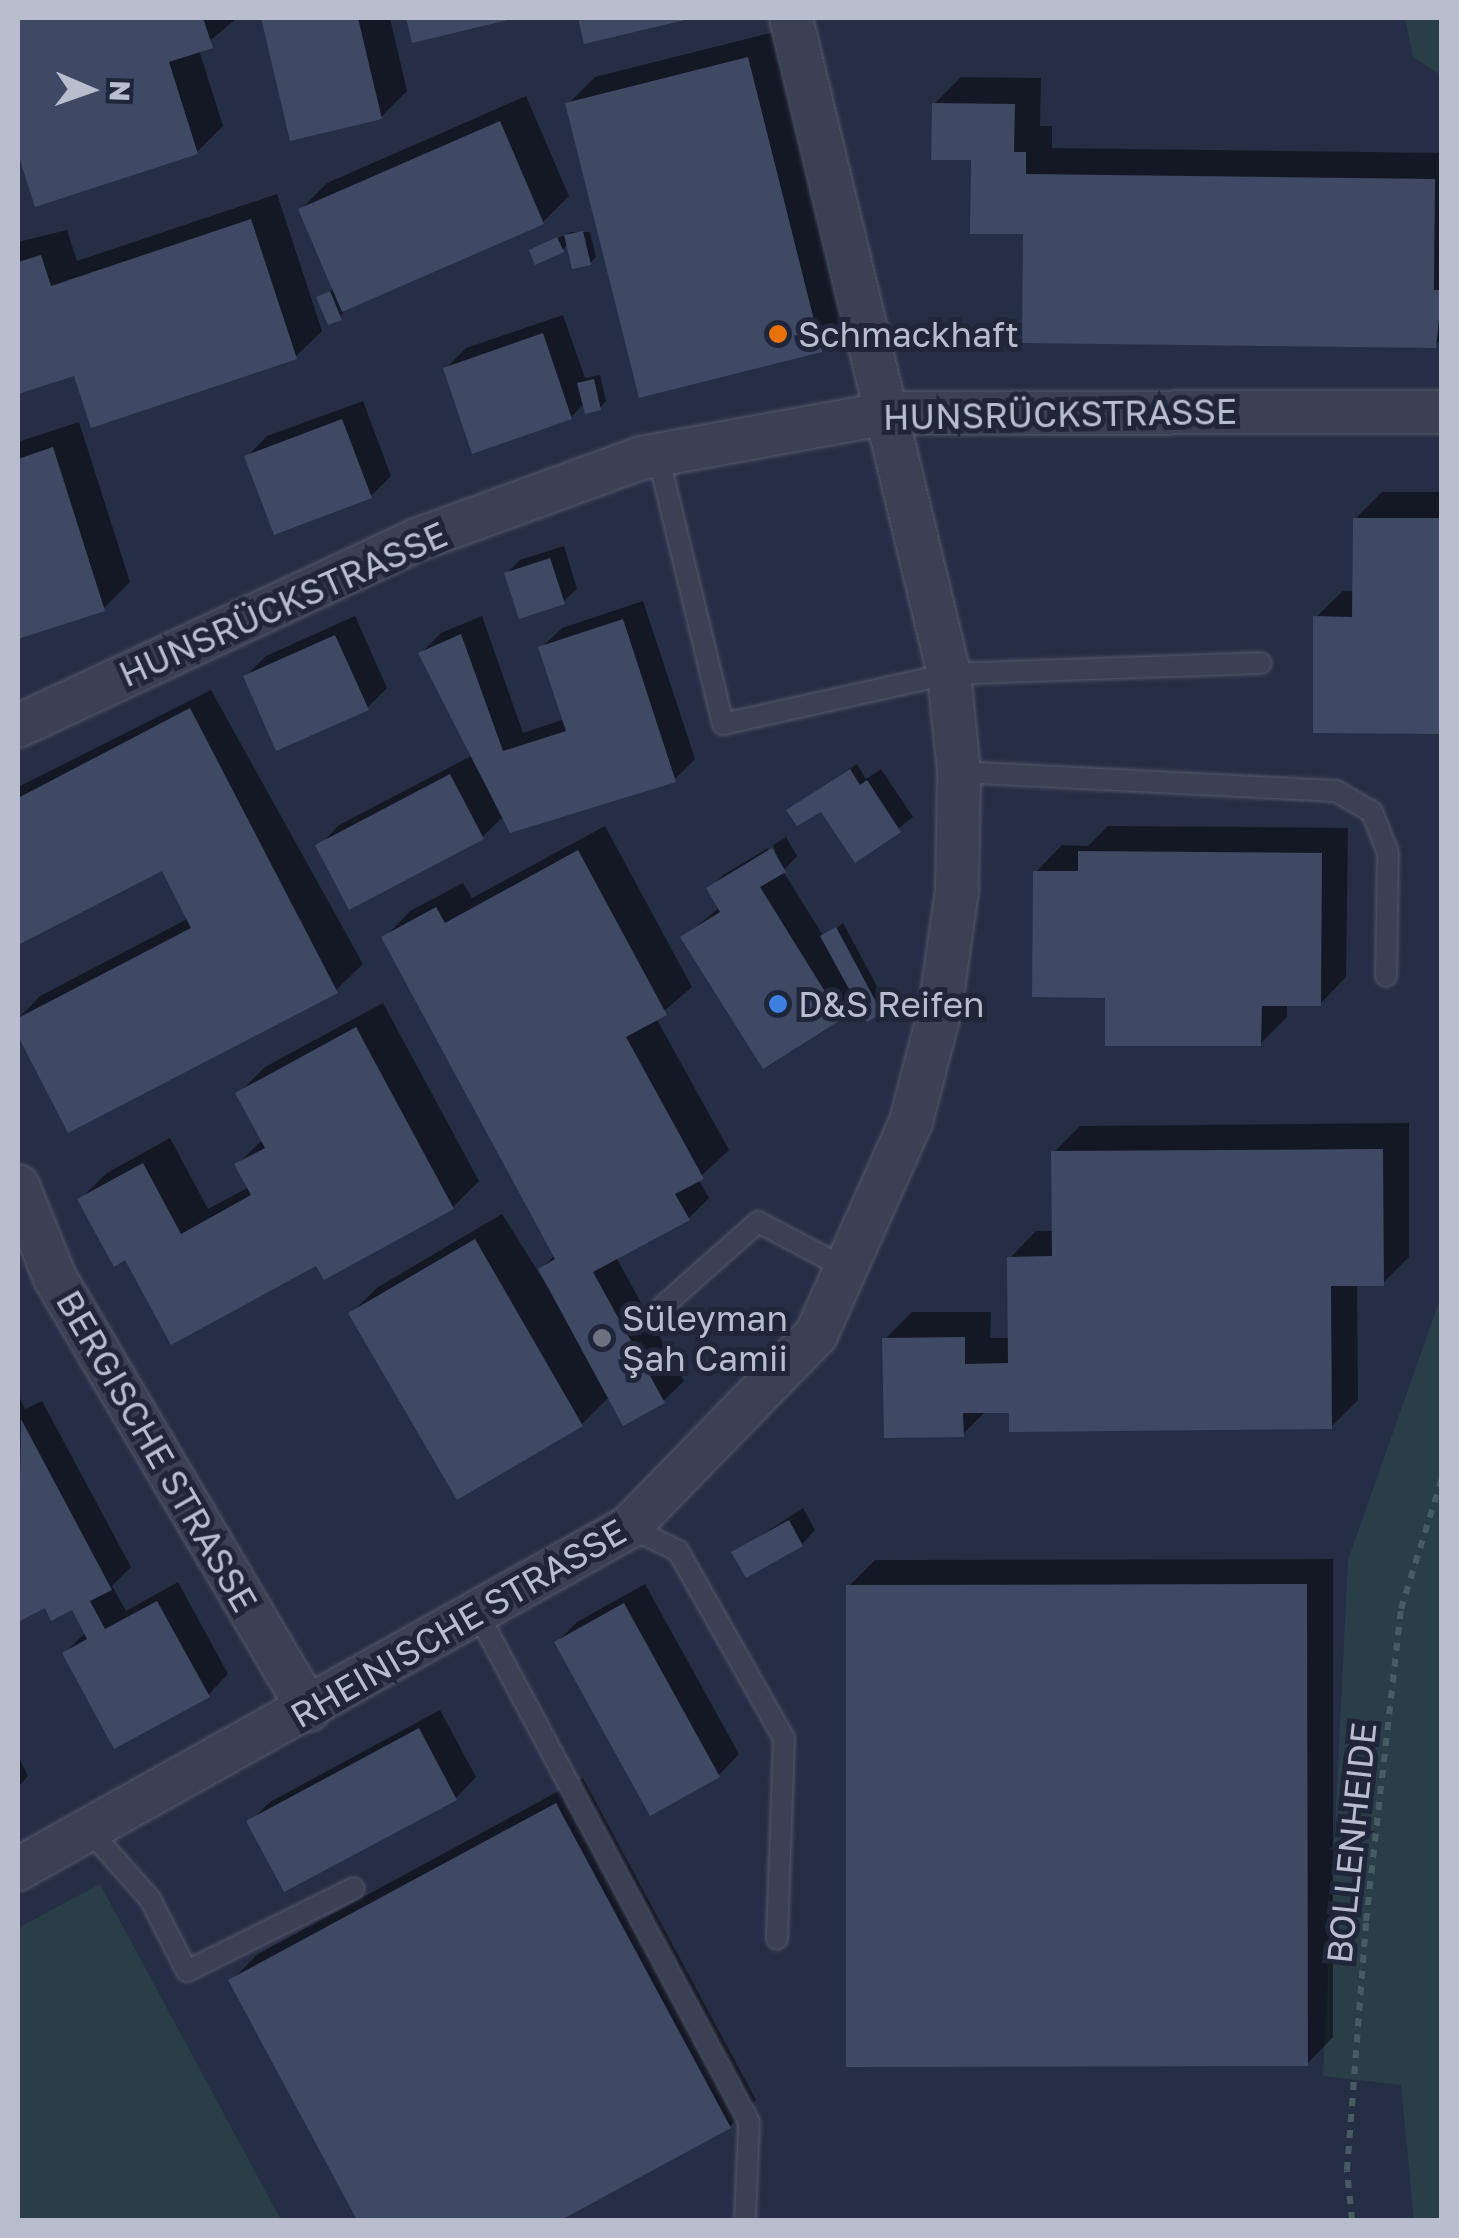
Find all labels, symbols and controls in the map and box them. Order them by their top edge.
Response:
north arrow [40,40,140,140]
text: N [104,80,137,102]
place label: Schmackhaft [798,313,1019,355]
marker: Schmackhaft [767,323,789,345]
street label: HUNSRÜCKSTRASSE [883,390,1237,438]
street label: HUNSRÜCKSTRASSE [113,513,453,695]
place label: D&S Reifen [798,983,984,1025]
marker: D&S Reifen [767,993,789,1015]
street label: BERGISCHE STRASSE [48,1283,266,1619]
place label: Süleyman Şah Camii [622,1297,788,1379]
marker: Süleyman Şah Camii [591,1327,613,1349]
street label: RHEINISCHE STRASSE [283,1510,633,1736]
street label: BOLLENHEIDE [1317,1721,1385,1965]

